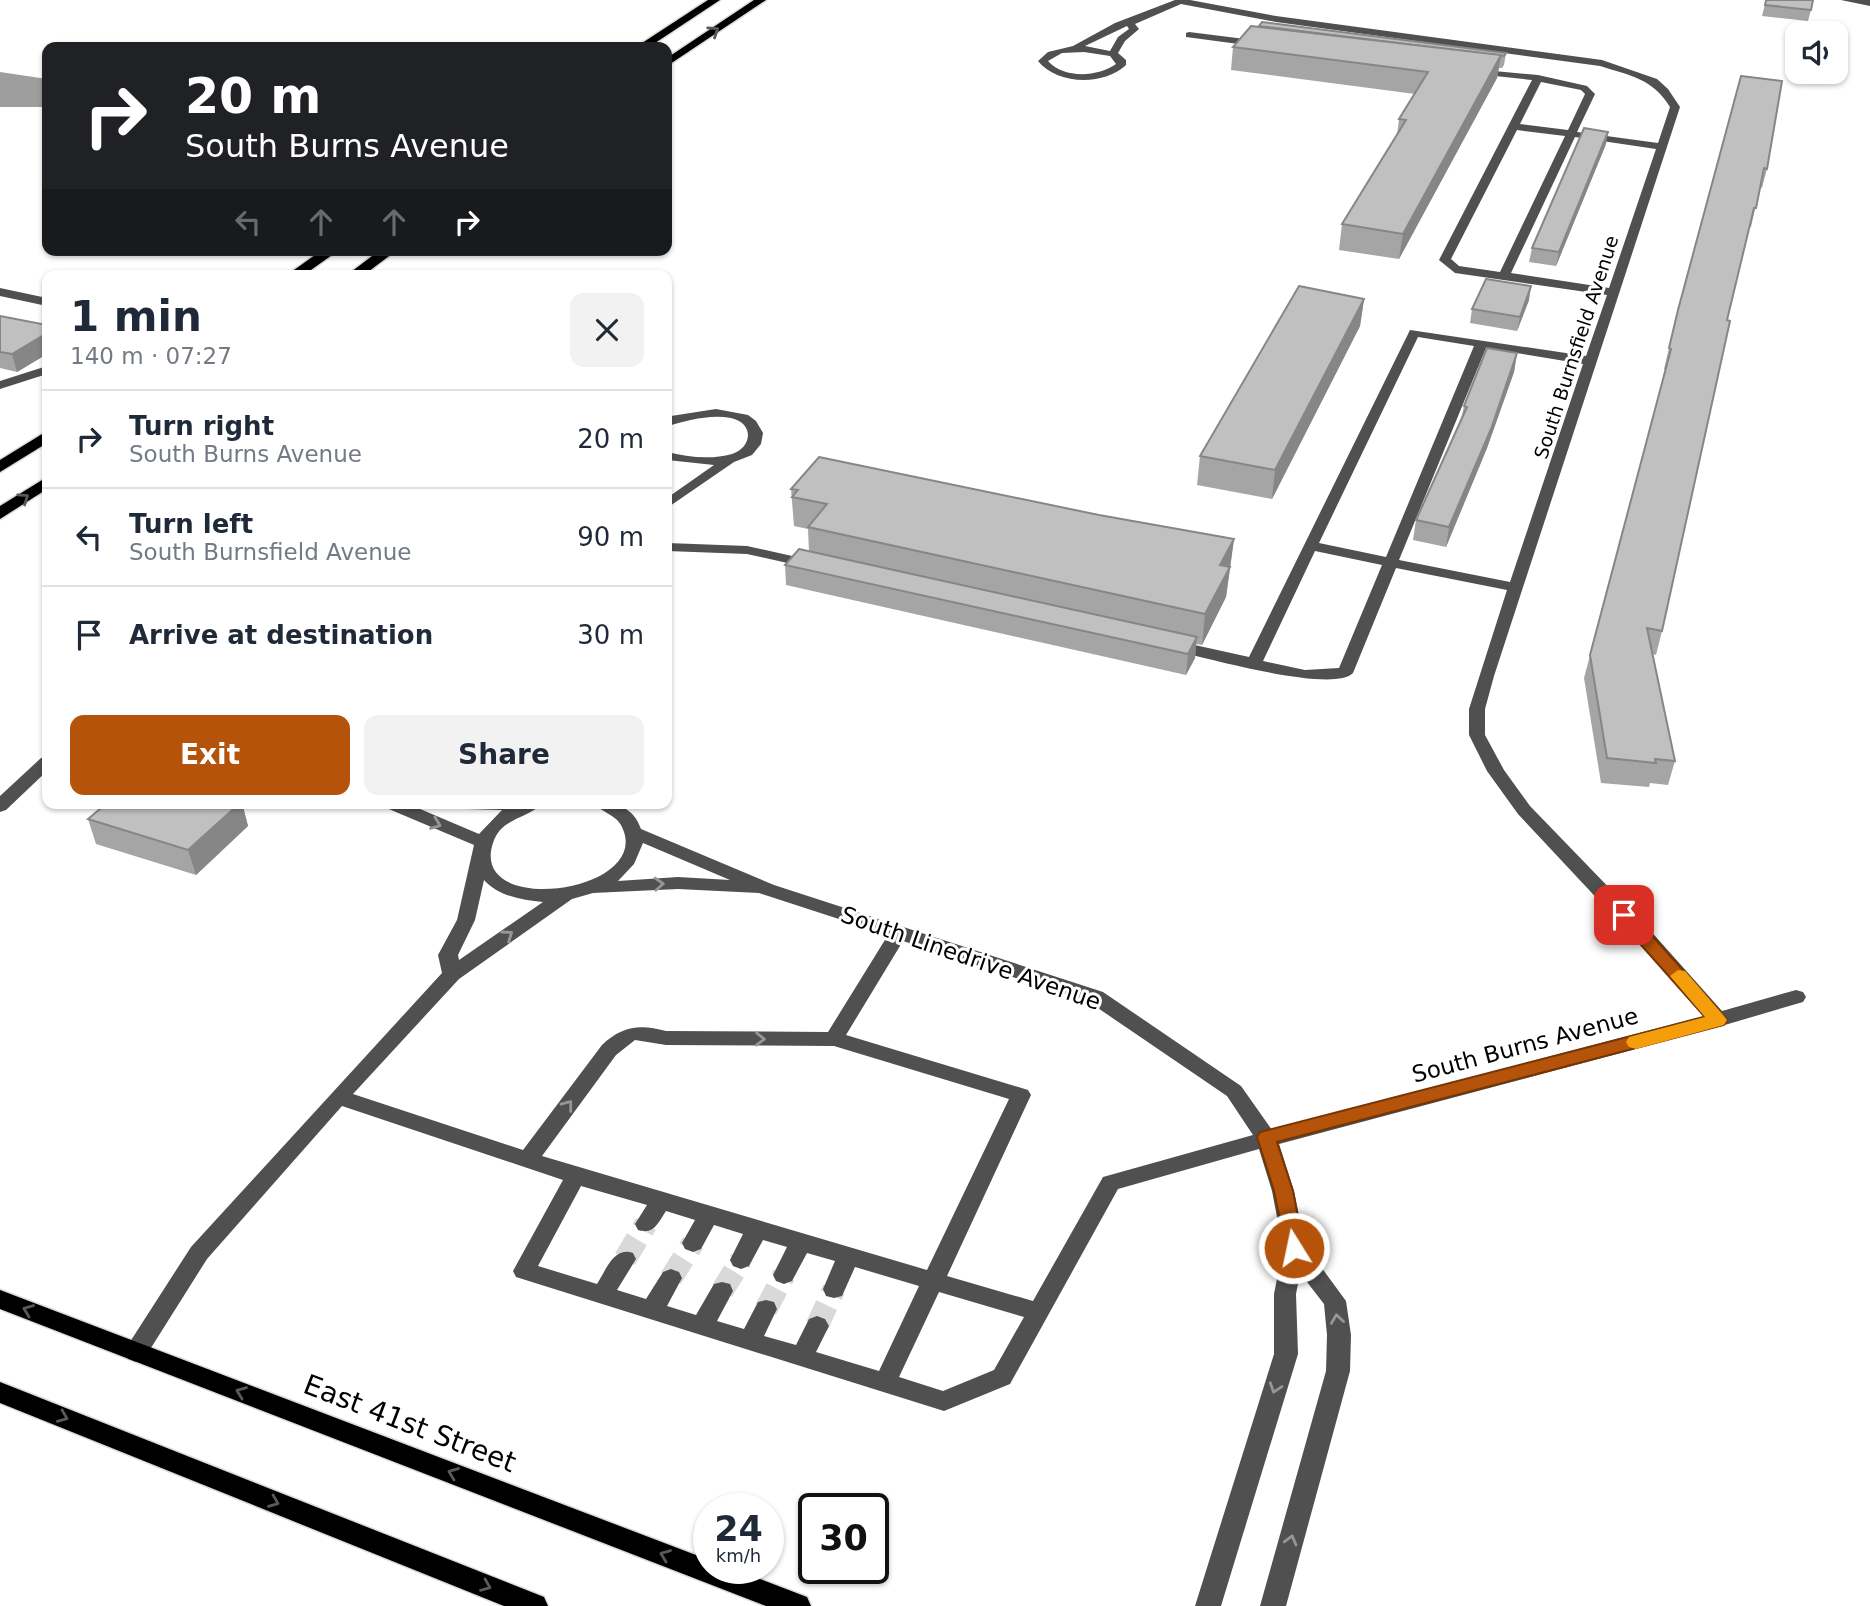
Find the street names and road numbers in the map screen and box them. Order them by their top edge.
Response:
street label: South Burnsfield Avenue [1529,233,1623,461]
street label: South Linedrive Avenue [838,901,1104,1015]
street label: South Burns Avenue [1409,1002,1641,1088]
street label: East 41st Street [299,1368,521,1479]

